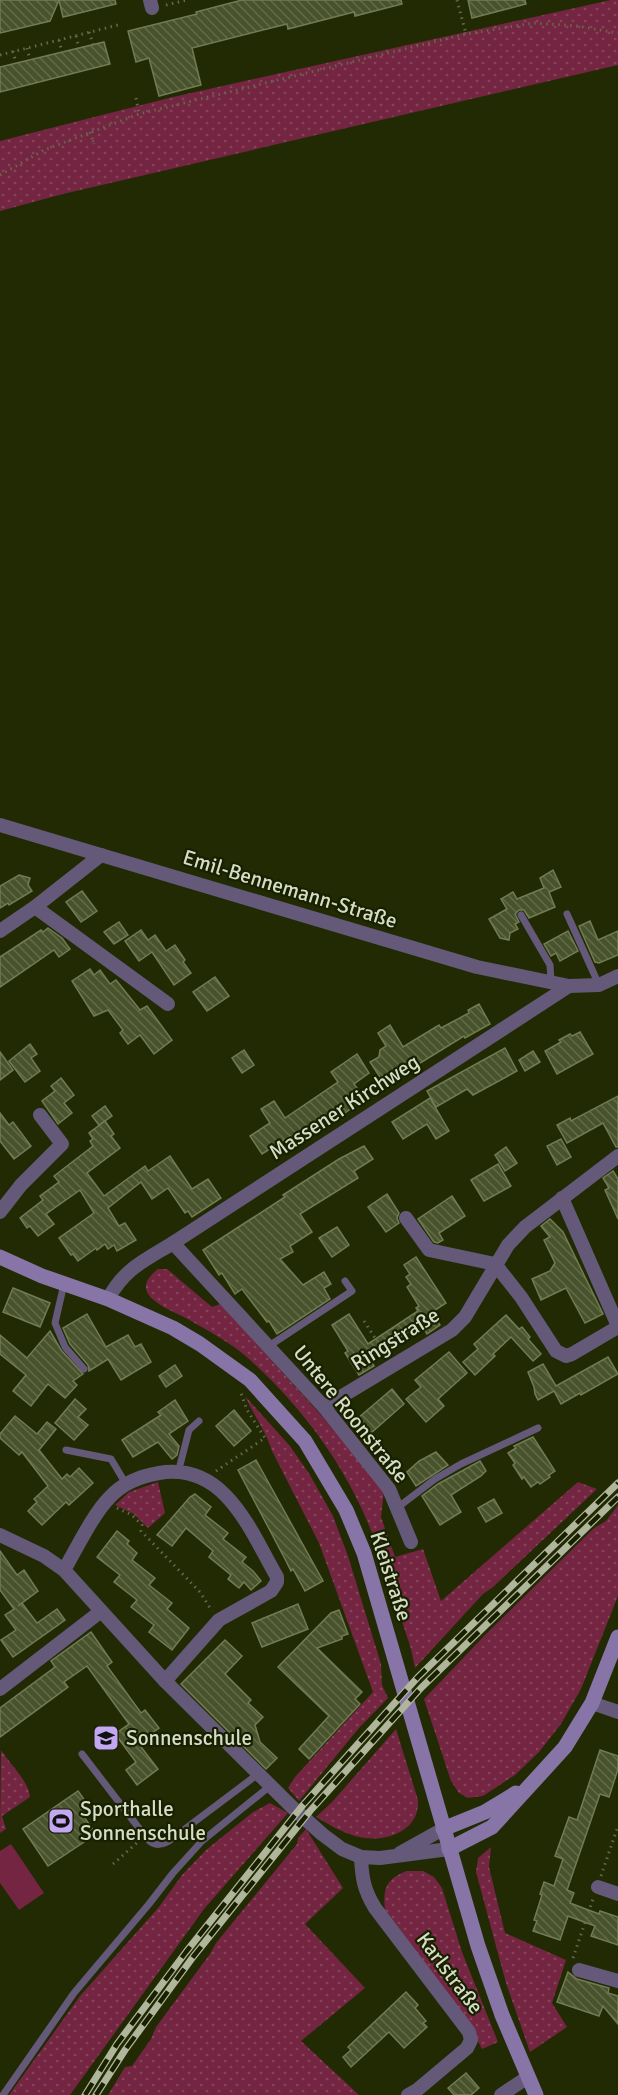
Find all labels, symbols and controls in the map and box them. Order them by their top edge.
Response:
street label: Emil-Bennemann-Straße [180,844,400,934]
street label: Massener Kirchweg [264,1049,424,1165]
street label: Ringstraße [346,1302,444,1376]
street label: Untere Roonstraße [287,1340,415,1488]
street label: Kleistraße [364,1528,418,1624]
school or university icon: Sonnenschule [91,1723,121,1753]
place label: Sonnenschule [126,1725,252,1751]
place label: Sporthalle Sonnenschule [80,1796,206,1846]
sports icon: Sporthalle Sonnenschule [46,1806,76,1836]
street label: Karlstraße [411,1927,489,2019]

